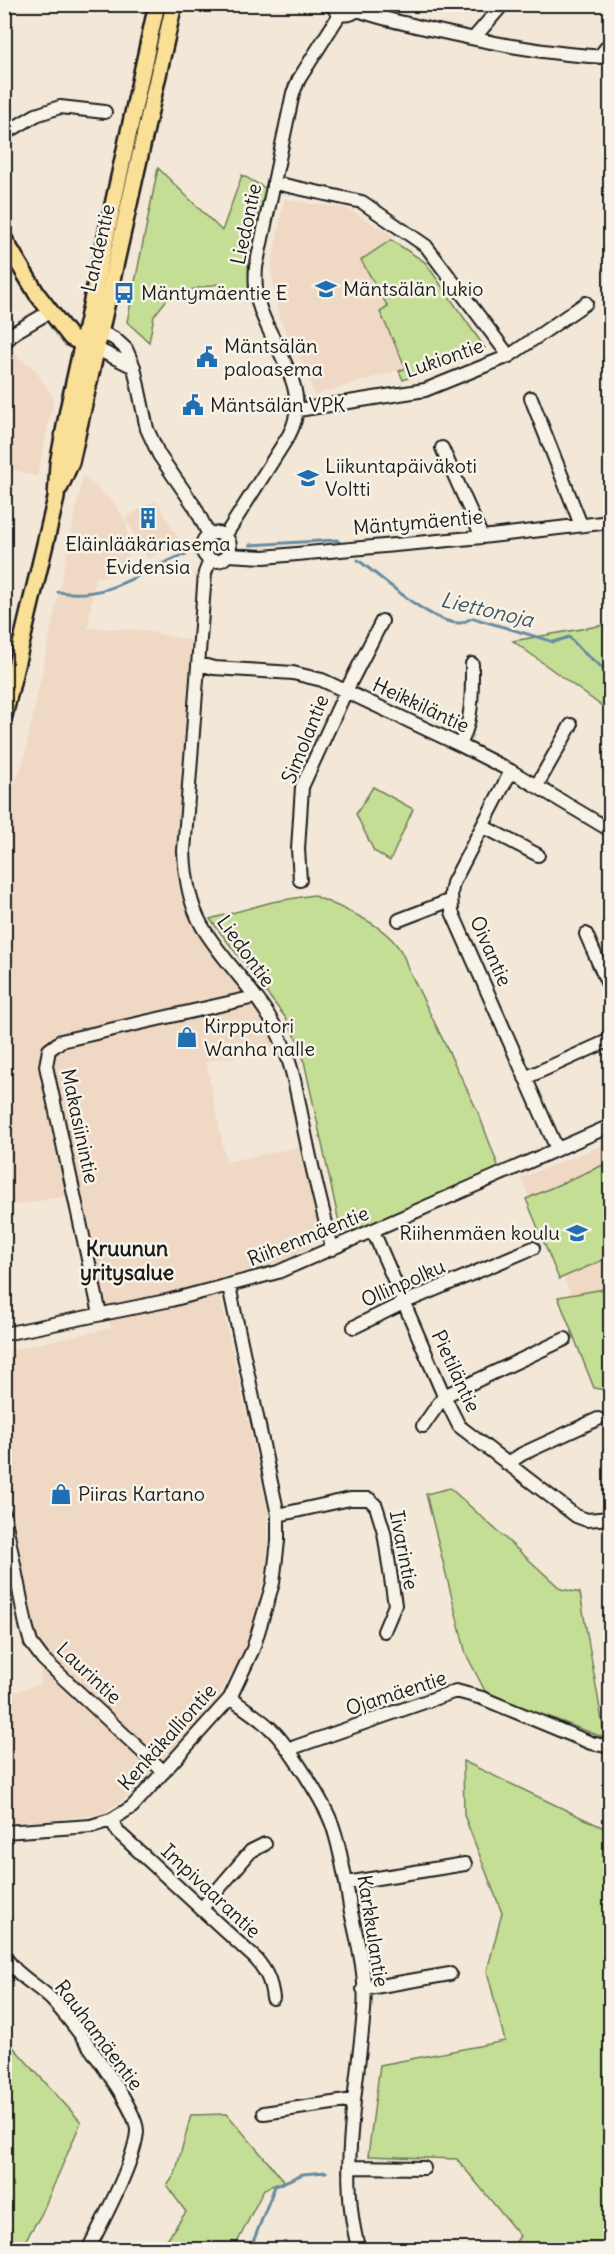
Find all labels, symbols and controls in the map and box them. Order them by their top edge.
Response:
street label: Liedontie [225,181,266,267]
street label: Lahdentie [75,201,120,294]
place label: Mäntsälän lukio [343,276,483,301]
school or university icon: Mäntsälän lukio [314,277,338,301]
place label: Mäntymäentie E [141,280,288,305]
bus stop icon: Mäntymäentie E [112,281,136,305]
street label: Lukiontie [401,332,487,383]
place label: Mäntsälän paloasema [224,333,323,381]
public building icon: Mäntsälän paloasema [195,345,219,369]
place label: Mäntsälän VPK [210,392,346,417]
public building icon: Mäntsälän VPK [181,393,205,417]
place label: Liikuntapäiväkoti Voltti [325,453,477,501]
school or university icon: Liikuntapäiväkoti Voltti [296,466,320,490]
street label: Mäntymäentie [352,503,484,540]
building icon: Eläinlääkäriasema Evidensia [136,506,160,530]
place label: Eläinlääkäriasema Evidensia [65,531,231,579]
water label: Liettonoja [438,586,537,633]
street label: Heikkiläntie [369,671,473,738]
street label: Simolantie [275,691,334,787]
street label: Liedontie [212,910,281,991]
street label: Oivantie [465,912,518,990]
place label: Kirpputori Wanha nalle [204,1013,315,1061]
shop icon: Kirpputori Wanha nalle [175,1025,199,1049]
street label: Makasiinintie [56,1066,105,1185]
street label: Riihenmäentie [244,1200,372,1271]
place label: Riihenmäen koulu [399,1220,560,1245]
school or university icon: Riihenmäen koulu [565,1221,589,1245]
district label: Kruunun yritysalue [80,1235,174,1286]
street label: Ollinpolku [357,1253,449,1312]
street label: Pietiläntie [427,1326,486,1416]
place label: Piiras Kartano [78,1481,205,1506]
shop icon: Piiras Kartano [49,1482,73,1506]
street label: Iivarintie [385,1508,424,1592]
street label: Laurintie [52,1636,127,1709]
street label: Ojamäentie [342,1665,449,1721]
street label: Kenkäkalliontie [112,1678,221,1795]
street label: Impivaarantie [156,1838,266,1943]
street label: Karkkulantie [352,1873,395,1989]
street label: Rauhamäentie [50,1975,149,2095]

